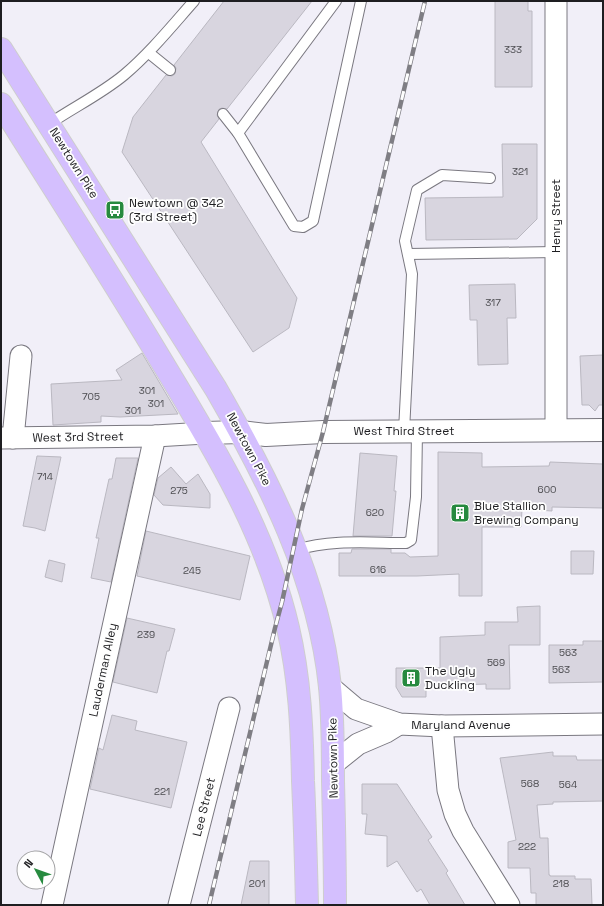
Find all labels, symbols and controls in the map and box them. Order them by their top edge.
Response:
house number: 333 [504,43,522,56]
street label: Newtown Pike [46,125,102,201]
house number: 321 [512,165,528,178]
street label: Henry Street [548,179,564,253]
place label: Newtown @ 342 (3rd Street) [129,195,224,225]
bus stop icon: Newtown @ 342 (3rd Street) [104,199,126,221]
house number: 317 [485,296,501,309]
house number: 301 [139,384,155,397]
house number: 705 [82,390,100,403]
house number: 301 [148,397,164,410]
house number: 301 [125,404,141,417]
street label: Newtown Pike [223,410,275,488]
street label: West Third Street [353,423,455,439]
street label: West 3rd Street [32,428,124,446]
house number: 714 [37,470,53,483]
house number: 600 [538,483,556,496]
house number: 275 [170,484,188,497]
place label: Blue Stallion Brewing Company [474,498,579,528]
building icon: Blue Stallion Brewing Company [449,502,471,524]
house number: 620 [366,506,384,519]
house number: 616 [370,563,386,576]
house number: 245 [183,564,201,577]
street label: Lauderman Alley [85,622,121,718]
house number: 239 [137,628,155,641]
house number: 563 [559,646,577,659]
house number: 569 [487,656,505,669]
place label: The Ugly Duckling [425,663,476,693]
house number: 563 [552,663,570,676]
building icon: The Ugly Duckling [400,667,422,689]
street label: Maryland Avenue [411,717,511,733]
street label: Newtown Pike [324,718,342,798]
street label: Lee Street [189,776,219,838]
house number: 568 [521,777,539,790]
house number: 564 [559,778,577,791]
house number: 221 [154,785,170,798]
house number: 222 [518,840,536,853]
north arrow [16,850,56,890]
text: N [21,856,36,871]
house number: 201 [249,877,265,890]
house number: 218 [553,877,569,890]

